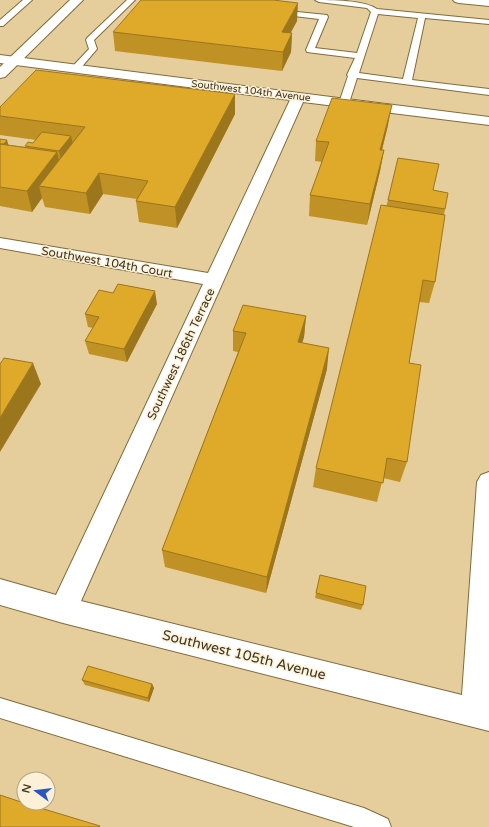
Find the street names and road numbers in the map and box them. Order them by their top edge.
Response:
street label: Southwest 104th Avenue [191,78,312,104]
street label: Southwest 104th Court [40,244,174,281]
street label: Southwest 186th Terrace [144,286,218,422]
street label: Southwest 105th Avenue [160,626,328,684]

